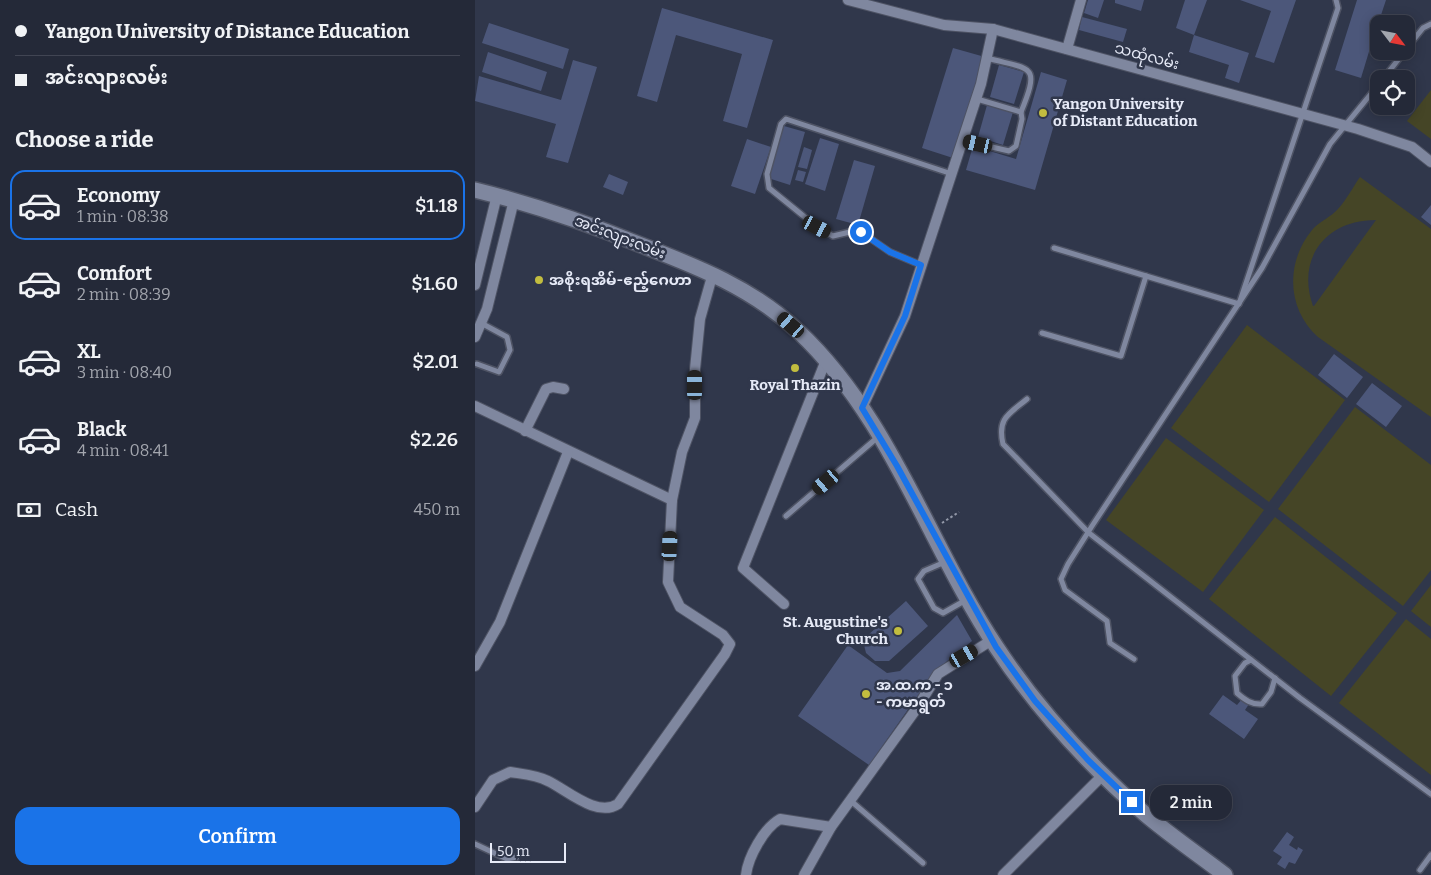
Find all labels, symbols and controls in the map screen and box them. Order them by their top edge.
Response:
north arrow [1370,15,1415,60]
map controls [1370,15,1415,115]
text: Yangon University of Distance Education [45,20,410,43]
street label: သထုံလမ်း [1112,38,1181,76]
text: အင်းလျားလမ်း [45,66,168,89]
button: locate [1370,70,1415,115]
place label: Yangon University of Distant Education [1053,95,1198,130]
marker: Yangon University of Distant Education [1037,107,1049,119]
text: Choose a ride [15,126,154,153]
car [961,133,994,155]
icon: car [17,183,62,228]
text: Economy [77,184,160,207]
text: $1.18 [415,194,458,217]
text: 1 min · 08:38 [77,207,169,226]
street label: အင်းလျားလမ်း [571,210,668,265]
car [800,214,833,240]
route start [850,221,872,243]
icon: car [17,261,62,306]
text: Comfort [77,262,152,285]
place label: အစိုးရအိမ်-ဧည့်ဂေဟာ [549,270,692,292]
text: $1.60 [411,272,458,295]
marker: အစိုးရအိမ်-ဧည့်ဂေဟာ [533,274,545,286]
text: 2 min · 08:39 [77,285,171,304]
car [774,309,807,341]
icon: car [17,339,62,384]
text: XL [77,340,101,363]
text: $2.01 [412,350,458,373]
marker: Royal Thazin [789,362,801,374]
text: 3 min · 08:40 [77,363,172,382]
car [687,370,702,400]
place label: Royal Thazin [750,376,841,394]
icon: car [17,417,62,462]
text: Black [77,418,127,441]
text: $2.26 [410,428,458,451]
text: 4 min · 08:41 [77,441,169,460]
car [809,467,842,497]
icon: cash [15,496,43,524]
text: Cash [55,498,98,521]
text: 450 m [413,500,460,519]
car [661,531,678,561]
place label: St. Augustine's Church [783,613,889,648]
marker: St. Augustine's Church [892,625,904,637]
car [947,642,980,670]
place label: အ.ထ.က - ၁ - ကမာရွတ် [876,676,953,714]
marker: အ.ထ.က - ၁ - ကမာရွတ် [860,688,872,700]
callout: 2 min [1149,784,1232,820]
route end [1121,791,1143,813]
text: 2 min [1170,793,1212,812]
button: Confirm [15,807,460,865]
scale bar [490,840,566,863]
text: 50 m [497,843,530,860]

